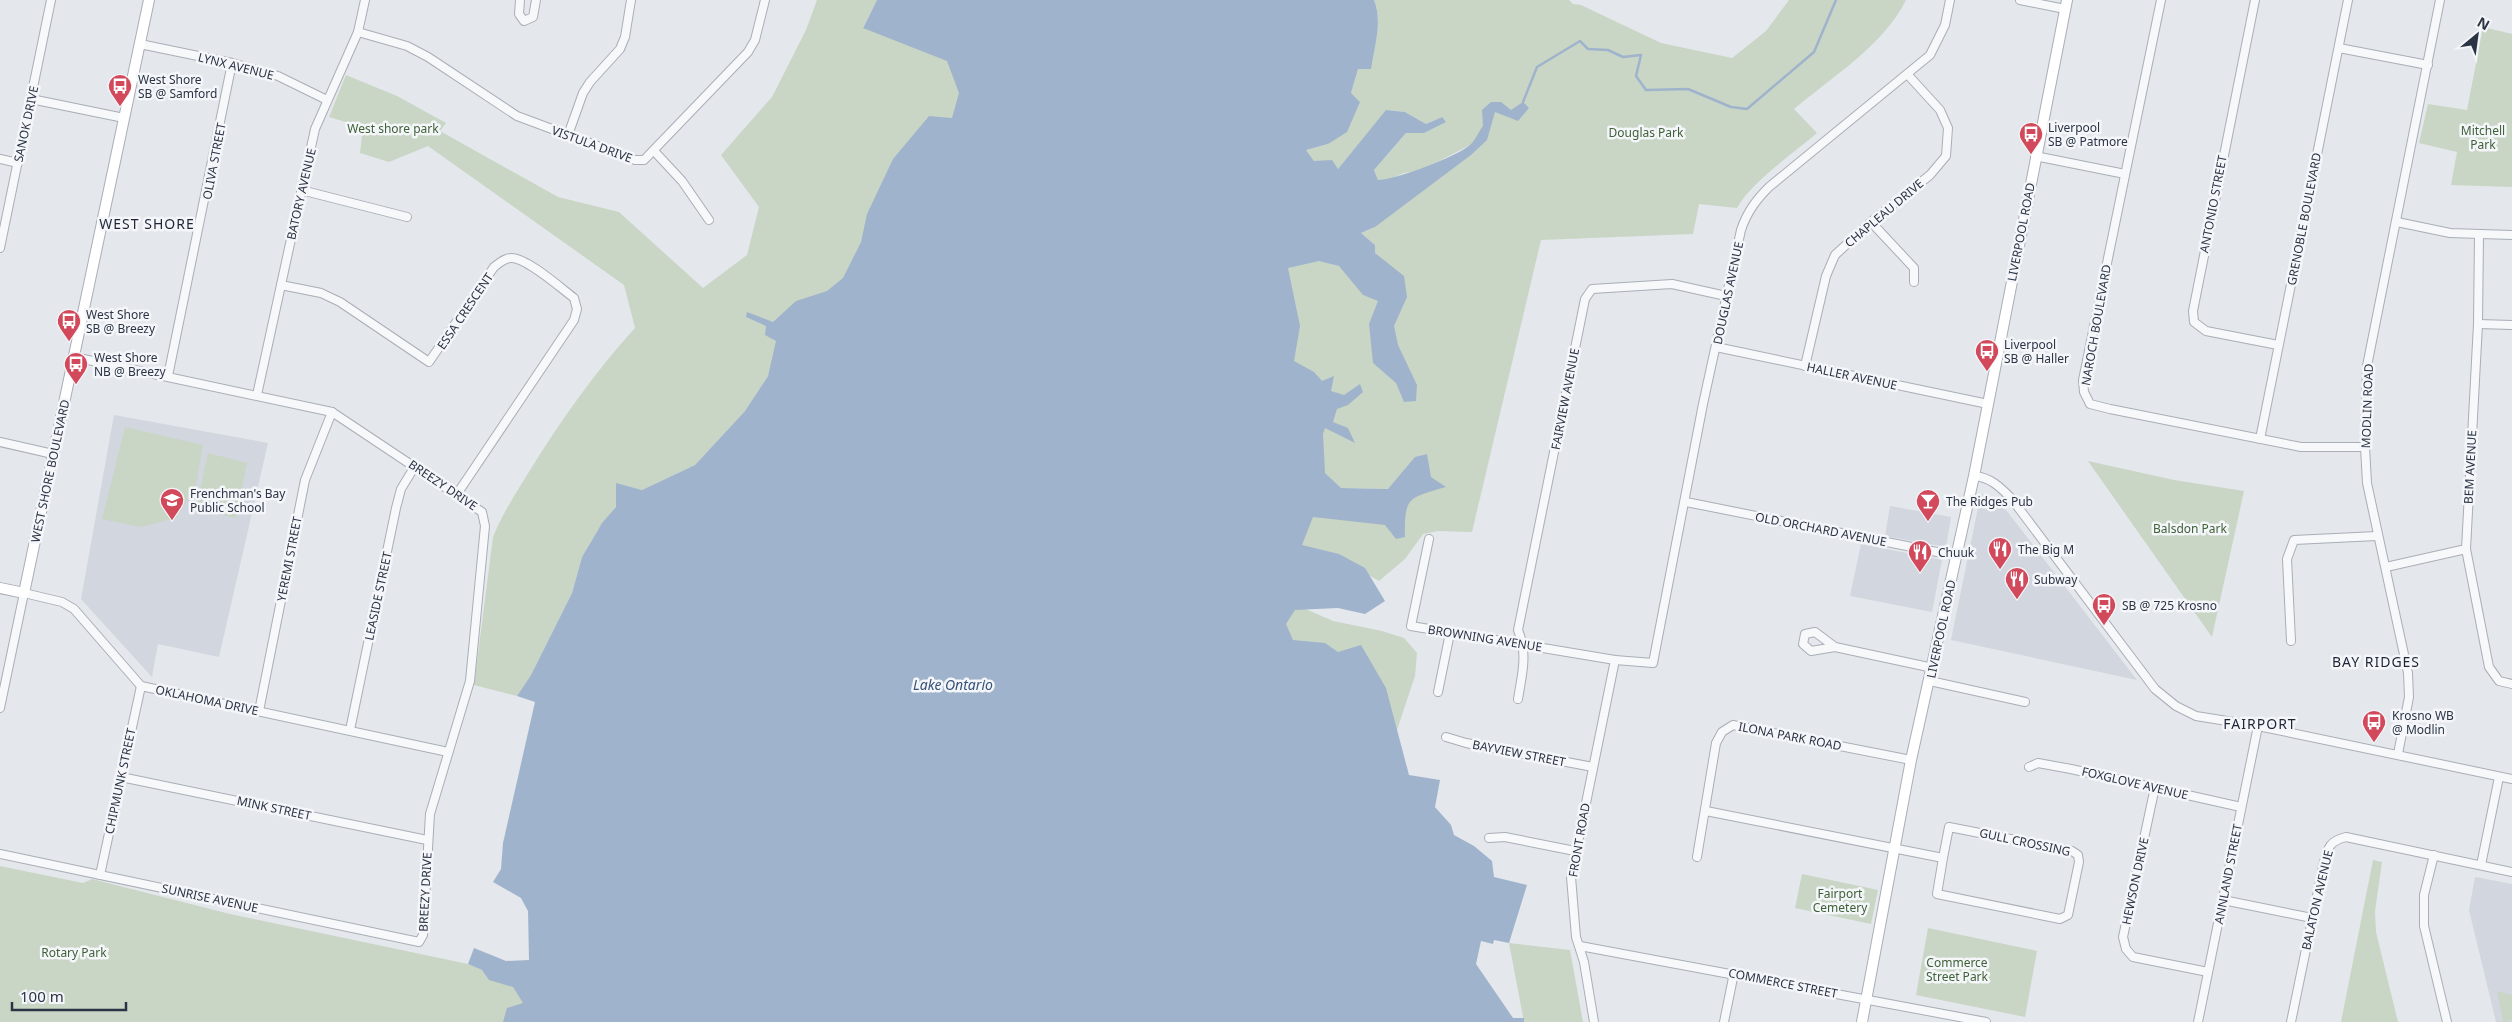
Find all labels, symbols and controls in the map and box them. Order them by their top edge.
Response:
north arrow [2452,10,2502,60]
text: N [2474,12,2493,34]
street label: LYNX AVENUE [196,48,276,84]
place label: West Shore SB @ Samford [138,71,217,102]
bus stop icon: West Shore SB @ Samford [107,73,133,107]
street label: SANOK DRIVE [10,84,42,164]
place label: Liverpool SB @ Patmore [2048,119,2128,150]
park label: West shore park [347,120,439,137]
street label: OLIVA STREET [198,121,230,201]
bus stop icon: Liverpool SB @ Patmore [2018,121,2044,155]
street label: VISTULA DRIVE [549,122,635,166]
park label: Mitchell Park [2461,122,2505,153]
park label: Douglas Park [1609,124,1684,141]
street label: BATORY AVENUE [282,147,320,241]
street label: GRENOBLE BOULEVARD [2283,151,2325,287]
street label: ANTONIO STREET [2195,153,2231,254]
street label: CHAPLEAU DRIVE [1841,175,1927,251]
street label: LIVERPOOL ROAD [2003,181,2039,283]
district label: WEST SHORE [99,214,195,233]
street label: DOUGLAS AVENUE [1709,240,1747,346]
street label: NAROCH BOULEVARD [2077,263,2115,387]
street label: ESSA CRESCENT [433,269,497,353]
place label: West Shore SB @ Breezy [86,306,156,337]
bus stop icon: West Shore SB @ Breezy [56,308,82,342]
place label: Liverpool SB @ Haller [2004,336,2069,367]
bus stop icon: Liverpool SB @ Haller [1974,338,2000,372]
street label: FAIRVIEW AVENUE [1547,347,1583,451]
place label: West Shore NB @ Breezy [94,349,167,380]
bus stop icon: West Shore NB @ Breezy [63,351,89,385]
street label: HALLER AVENUE [1805,358,1899,394]
street label: MODLIN ROAD [2357,363,2377,449]
street label: WEST SHORE BOULEVARD [27,398,74,544]
street label: BEM AVENUE [2460,430,2480,504]
street label: BREEZY DRIVE [405,456,481,514]
place label: Frenchman's Bay Public School [190,485,286,516]
school or university icon: Frenchman's Bay Public School [159,487,185,521]
bar icon: The Ridges Pub [1915,488,1941,522]
place label: The Ridges Pub [1946,493,2033,510]
street label: OLD ORCHARD AVENUE [1754,508,1888,550]
street label: YEREMI STREET [272,515,306,603]
park label: Balsdon Park [2153,520,2228,537]
restaurant icon: The Big M [1987,536,2013,570]
restaurant icon: Chuuk [1907,539,1933,573]
place label: The Big M [2018,541,2074,558]
place label: Chuuk [1938,544,1975,561]
street label: LEASIDE STREET [360,550,396,642]
restaurant icon: Subway [2004,566,2030,600]
place label: Subway [2034,571,2078,588]
street label: LIVERPOOL ROAD [1922,578,1960,680]
bus stop icon: SB @ 725 Krosno [2091,592,2117,626]
place label: SB @ 725 Krosno [2122,597,2217,614]
street label: BROWNING AVENUE [1427,621,1543,655]
district label: BAY RIDGES [2332,652,2420,671]
water label: Lake Ontario [913,675,993,694]
street label: OKLAHOMA DRIVE [154,681,260,719]
place label: Krosno WB @ Modlin [2392,707,2454,738]
bus stop icon: Krosno WB @ Modlin [2361,709,2387,743]
district label: FAIRPORT [2223,714,2297,733]
street label: ILONA PARK ROAD [1737,718,1843,754]
street label: CHIPMUNK STREET [100,726,140,836]
street label: BAYVIEW STREET [1471,736,1567,770]
street label: FOXGLOVE AVENUE [2080,762,2190,804]
street label: MINK STREET [235,792,313,824]
street label: FRONT ROAD [1564,801,1594,878]
street label: ANNLAND STREET [2210,822,2246,925]
street label: GULL CROSSING [1978,824,2072,860]
street label: HEWSON DRIVE [2117,836,2153,926]
street label: BALATON AVENUE [2297,848,2337,952]
street label: BREEZY DRIVE [414,852,436,932]
street label: SUNRISE AVENUE [160,879,260,917]
park label: Fairport Cemetery [1813,885,1868,916]
park label: Rotary Park [41,944,107,961]
park label: Commerce Street Park [1926,954,1989,985]
street label: COMMERCE STREET [1727,964,1839,1002]
scale bar [12,980,126,1012]
text: 100 m [20,986,64,1006]

